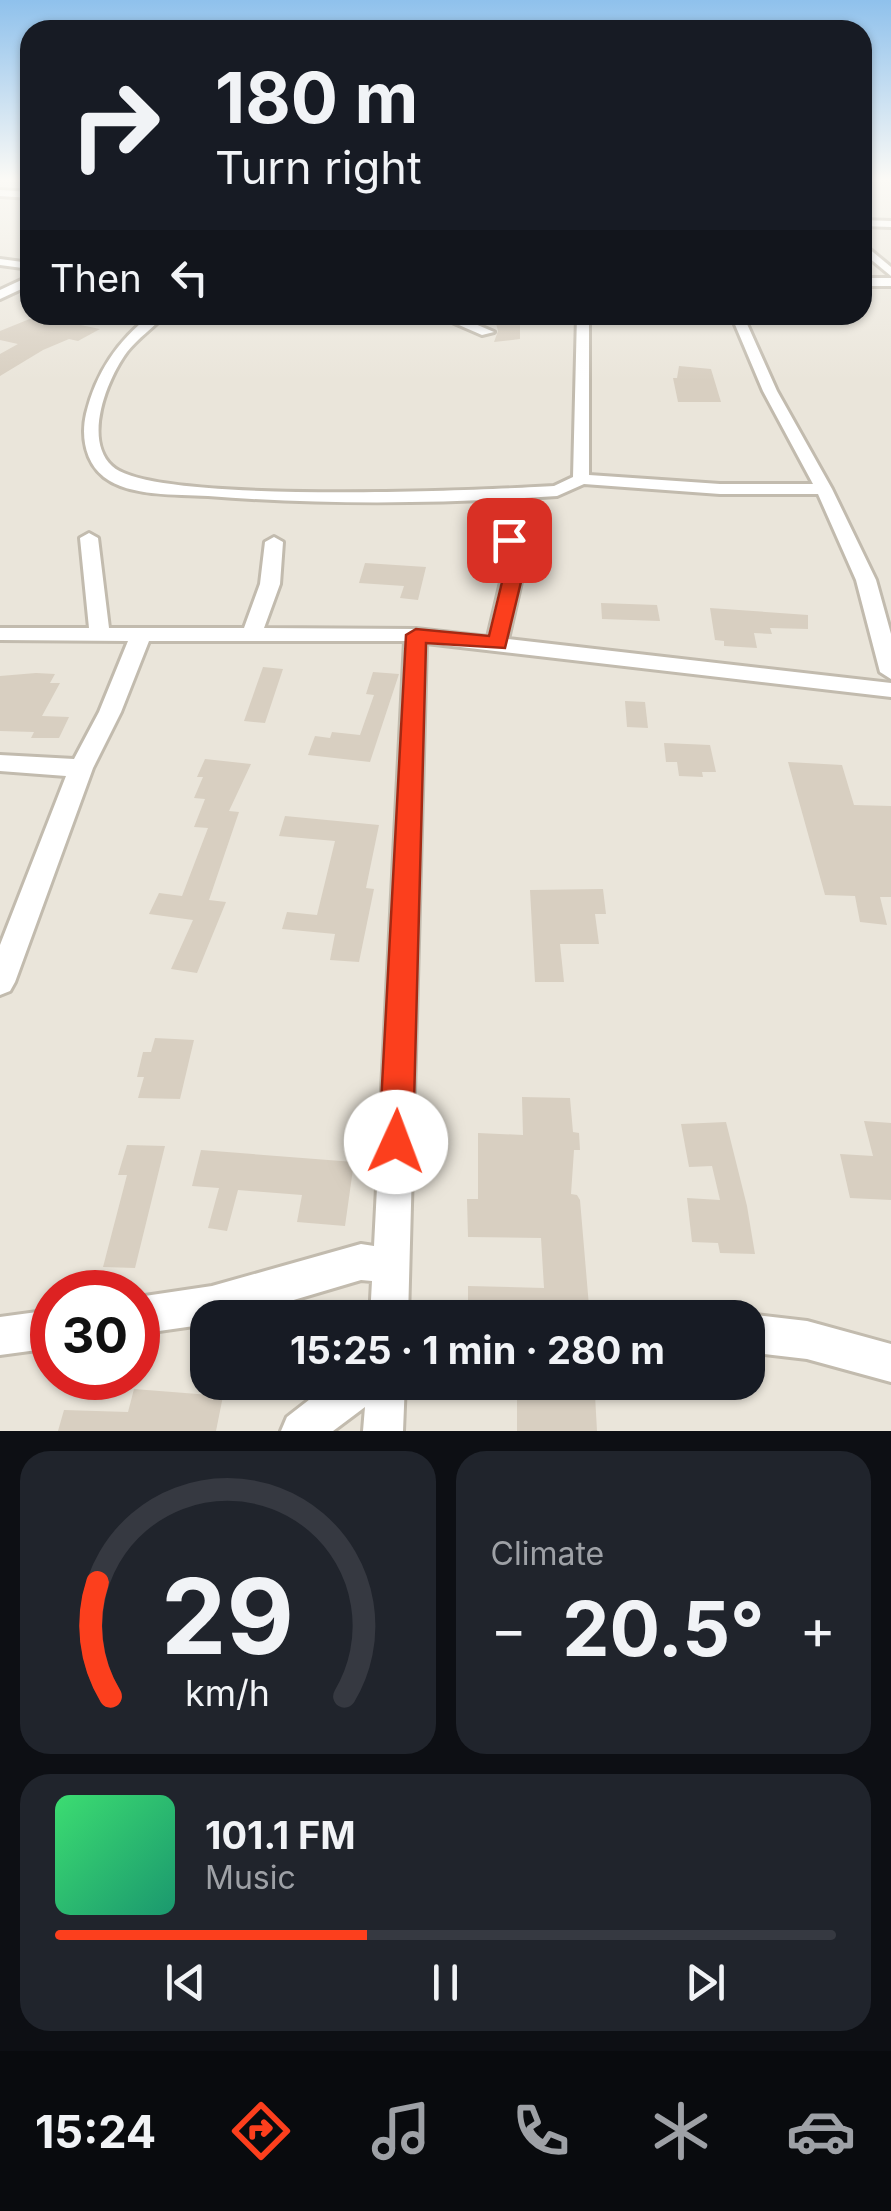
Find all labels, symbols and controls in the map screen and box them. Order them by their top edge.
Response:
text: 180 m [215,55,418,140]
icon: right [50,60,180,190]
text: Turn right [215,140,422,195]
icon: left [162,250,217,305]
text: Then [50,255,142,301]
pin [467,498,552,583]
icon: arrive [482,513,537,568]
position arrow [344,1090,448,1194]
speed limit sign: 30 [30,1270,160,1400]
text: 15:25 · 1 min · 280 m [290,1327,665,1373]
text: Climate [491,1534,604,1573]
text: 29 [161,1553,294,1679]
text: 20.5° [562,1583,764,1674]
text: − [491,1596,527,1662]
text: + [800,1596,836,1662]
text: km/h [185,1671,270,1715]
text: 101.1 FM [205,1812,356,1858]
text: Music [205,1858,296,1897]
icon: previous [158,1955,213,2010]
icon: pause [418,1955,473,2010]
icon: next [678,1955,733,2010]
icon: directions [226,2096,296,2166]
icon: music [366,2096,436,2166]
icon: phone [506,2096,576,2166]
icon: climate [646,2096,716,2166]
icon: car [786,2096,856,2166]
text: 15:24 [35,2104,156,2159]

